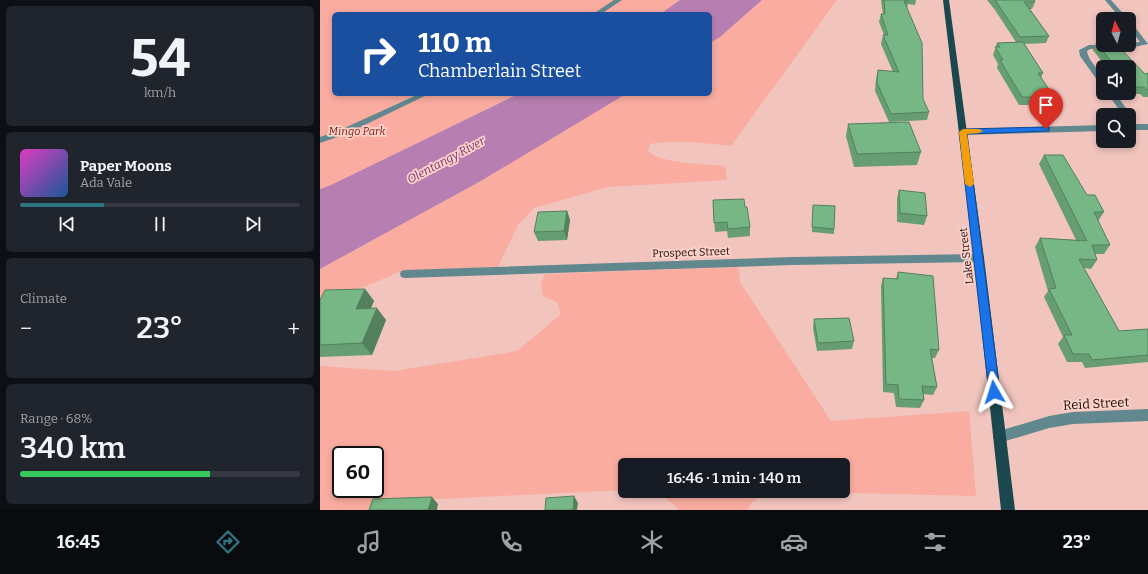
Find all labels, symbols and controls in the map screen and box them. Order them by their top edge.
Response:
north arrow [1096,12,1136,52]
map controls [1096,12,1136,148]
text: 110 m [418,26,492,59]
text: 54 [130,27,190,90]
icon: right [352,28,404,80]
text: Chamberlain Street [418,60,581,82]
button: sound [1096,60,1136,100]
text: km/h [144,85,176,100]
pin [1029,88,1063,129]
icon: arrive [1035,94,1057,116]
button: search [1096,108,1136,148]
park label: Mingo Park [329,125,386,138]
water label: Olentangy River [405,133,488,186]
text: Paper Moons [80,157,172,175]
text: Ada Vale [80,175,132,190]
icon: previous [56,213,78,235]
icon: pause [149,213,171,235]
icon: next [242,213,264,235]
street label: Lake Street [957,227,976,285]
street label: Prospect Street [652,245,730,260]
text: Climate [20,291,67,306]
text: 23° [136,310,183,346]
text: − [20,315,32,342]
text: + [287,315,300,342]
position arrow [973,371,1015,413]
street label: Reid Street [1063,394,1130,413]
text: Range · 68% [20,411,92,426]
text: 340 km [20,430,126,466]
speed limit sign: 60 [332,446,384,498]
text: 16:46 · 1 min · 140 m [667,469,801,487]
icon: directions [214,528,242,556]
icon: music [355,528,383,556]
icon: phone [497,528,525,556]
icon: climate [638,528,666,556]
icon: car [780,528,808,556]
icon: filters [921,528,949,556]
text: 16:45 [57,531,100,553]
text: 23° [1063,531,1091,553]

